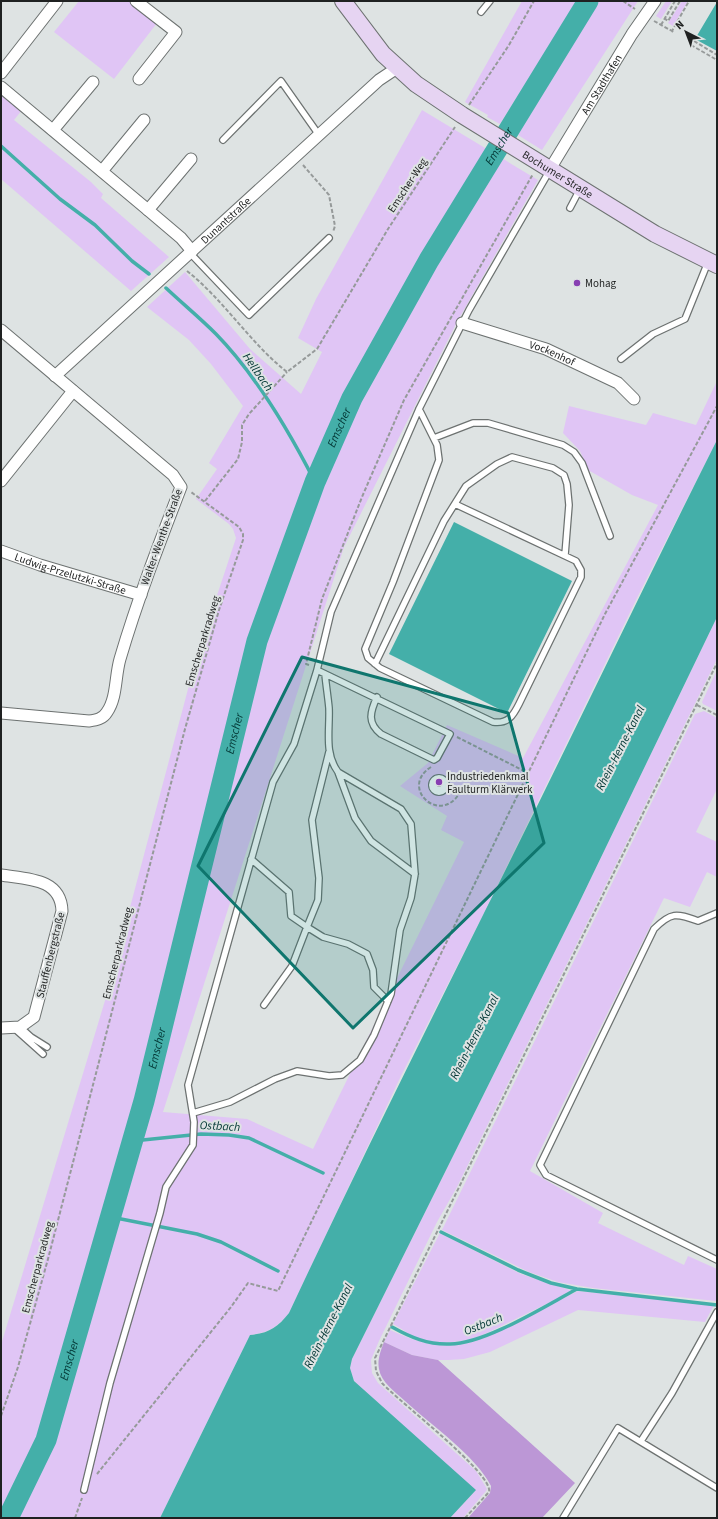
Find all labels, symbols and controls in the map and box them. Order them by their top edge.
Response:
north arrow [666,12,706,52]
text: N [672,17,687,33]
street label: Am Stadthafen [578,52,626,118]
water label: Emscher [481,123,518,169]
street label: Bochumer Straße [519,147,596,202]
street label: Emscher-Weg [384,155,431,216]
street label: Dunantstraße [198,193,255,247]
place label: Mohag [585,276,616,291]
marker: Mohag [572,278,582,288]
street label: Vockenhof [527,337,578,370]
water label: Hellbach [238,350,277,395]
water label: Emscher [323,404,356,450]
street label: Walter-Wenthe-Straße [137,486,186,587]
street label: Ludwig-Przelutzki-Straße [12,549,128,598]
street label: Emscherparkradweg [181,593,224,689]
water label: Rhein-Herne-Kanal [592,703,649,794]
water label: Emscher [222,710,248,756]
place label: Industriedenkmal Faulturm Klärwerk [447,769,533,797]
marker: Industriedenkmal Faulturm Klärwerk [434,777,444,787]
street label: Emscherparkradweg [99,905,136,1001]
street label: Stauffenbergstraße [33,910,69,1000]
water label: Rhein-Herne-Kanal [446,992,503,1083]
water label: Emscher [144,1025,171,1071]
water label: Ostbach [199,1117,241,1136]
street label: Emscherparkradweg [18,1219,57,1315]
water label: Rhein-Herne-Kanal [300,1281,357,1372]
water label: Ostbach [461,1309,505,1340]
water label: Emscher [56,1337,84,1383]

